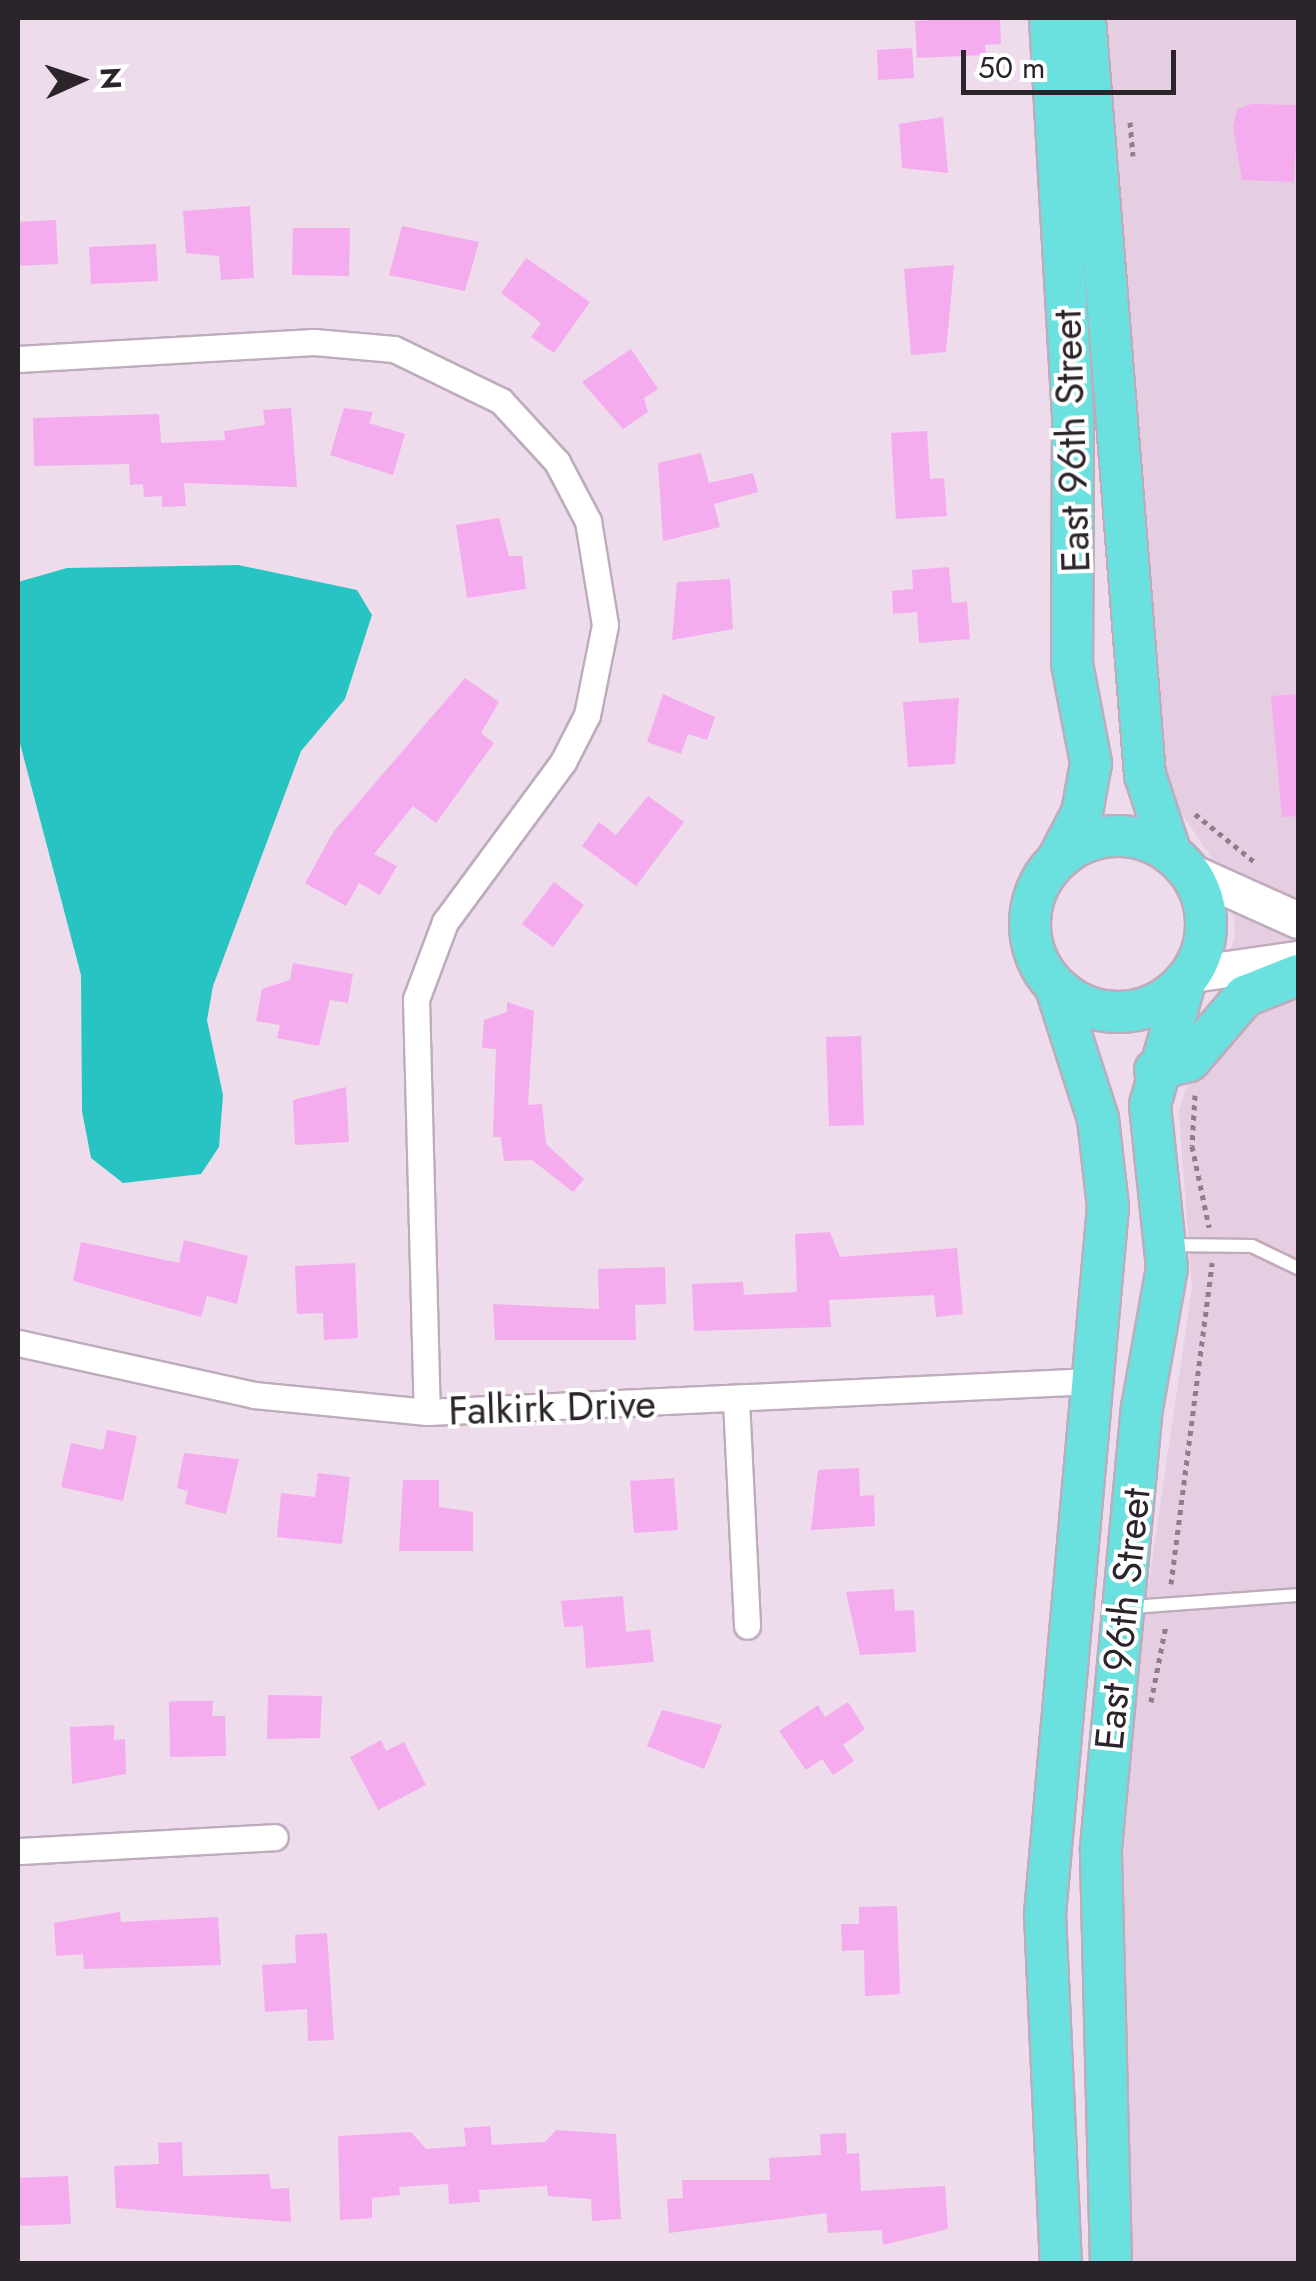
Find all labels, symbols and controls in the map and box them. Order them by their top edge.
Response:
north arrow [30,30,130,130]
scale bar [966,30,1181,92]
text: 50 m [978,46,1045,89]
text: N [89,66,132,91]
street label: East 96th Street [1042,309,1100,573]
street label: Falkirk Drive [447,1379,657,1435]
street label: East 96th Street [1084,1486,1160,1752]

